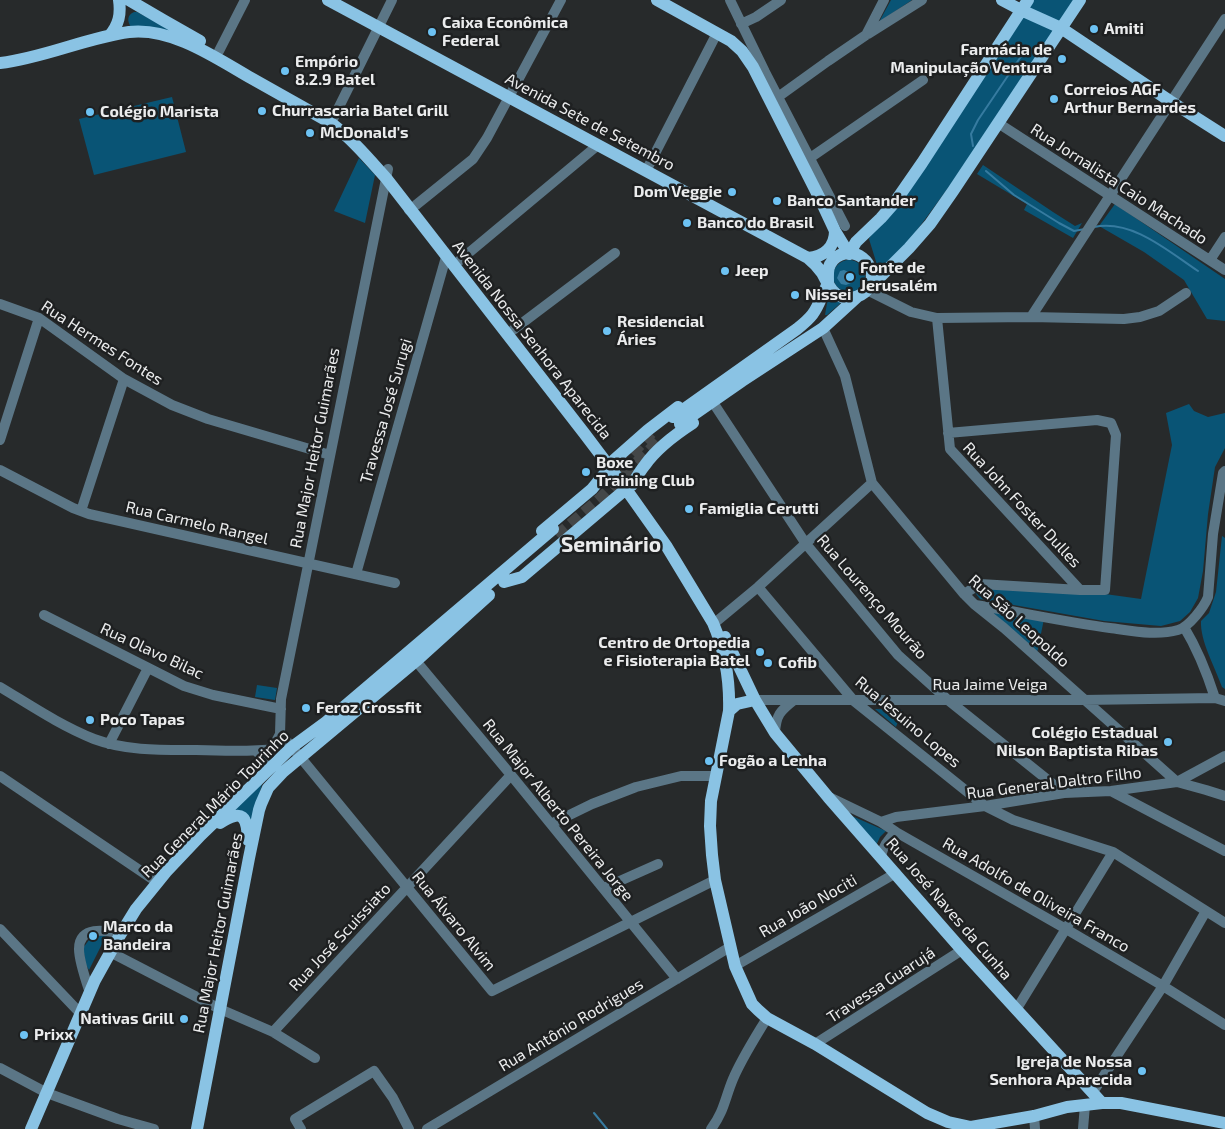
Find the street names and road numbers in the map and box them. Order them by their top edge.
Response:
street label: Avenida Sete de Setembro [502,69,678,175]
street label: Rua Jornalista Caio Machado [1027,120,1211,248]
street label: Avenida Nossa Senhora Aparecida [448,237,616,443]
street label: Rua Hermes Fontes [38,297,166,389]
street label: Travessa José Surugi [356,336,416,486]
street label: Rua Major Heitor Guimarães [286,346,344,550]
street label: Rua John Foster Dulles [959,438,1085,572]
street label: Rua Carmelo Rangel [124,497,270,549]
street label: Rua Lourenço Mourão [813,531,931,663]
street label: Rua São Leopoldo [965,571,1073,671]
street label: Rua Olavo Bilac [97,619,207,683]
street label: Rua Jesuino Lopes [851,672,965,772]
street label: Rua Jaime Veiga [932,675,1048,695]
street label: Rua Major Alberto Pereira Jorge [479,715,637,905]
street label: Rua General Mário Tourinho [137,726,293,882]
street label: Rua General Daltro Filho [965,763,1143,803]
street label: Rua Major Heitor Guimarães [189,831,247,1035]
street label: Rua Adolfo de Oliveira Franco [939,833,1133,957]
street label: Rua José Naves da Cunha [882,834,1016,984]
street label: Rua Álvaro Alvim [408,867,500,975]
street label: Rua João Nociti [756,870,860,942]
street label: Rua José Scuissiato [285,879,395,995]
street label: Travessa Guarujá [823,943,939,1027]
street label: Rua Antônio Rodrigues [495,974,647,1076]

